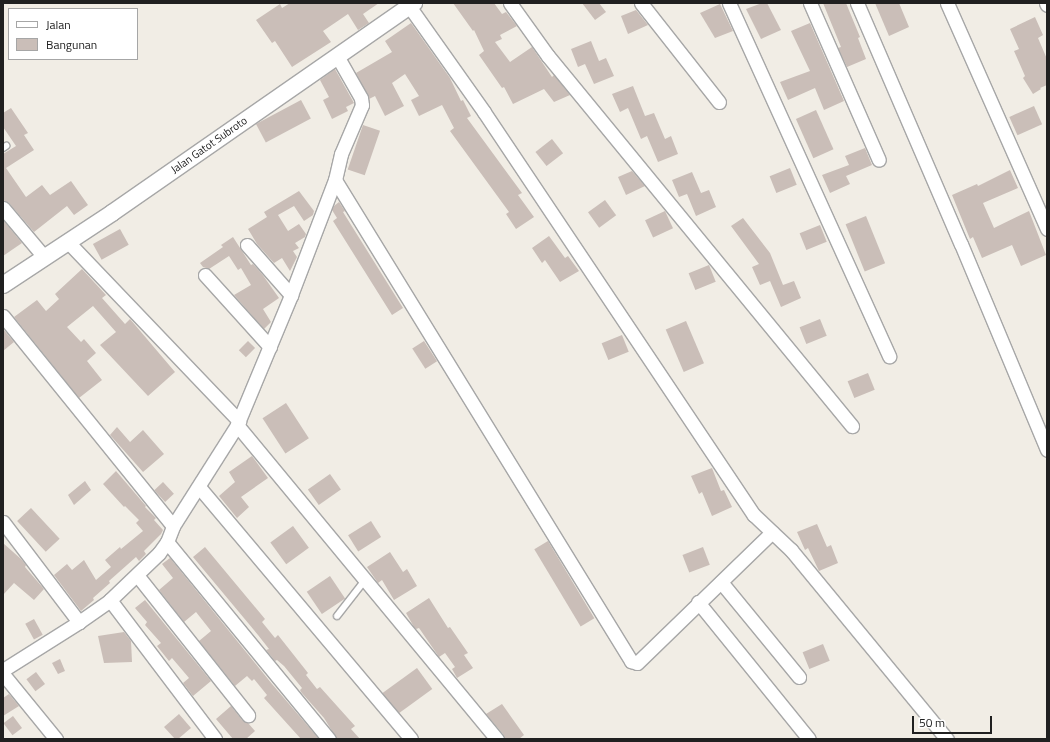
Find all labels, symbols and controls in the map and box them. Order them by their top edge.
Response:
legend [8,8,138,60]
text: Jalan [46,15,71,34]
text: Bangunan [46,35,97,54]
street label: Jalan Gatot Subroto [168,114,250,176]
scale bar [914,708,994,734]
text: 50 m [919,713,945,732]

